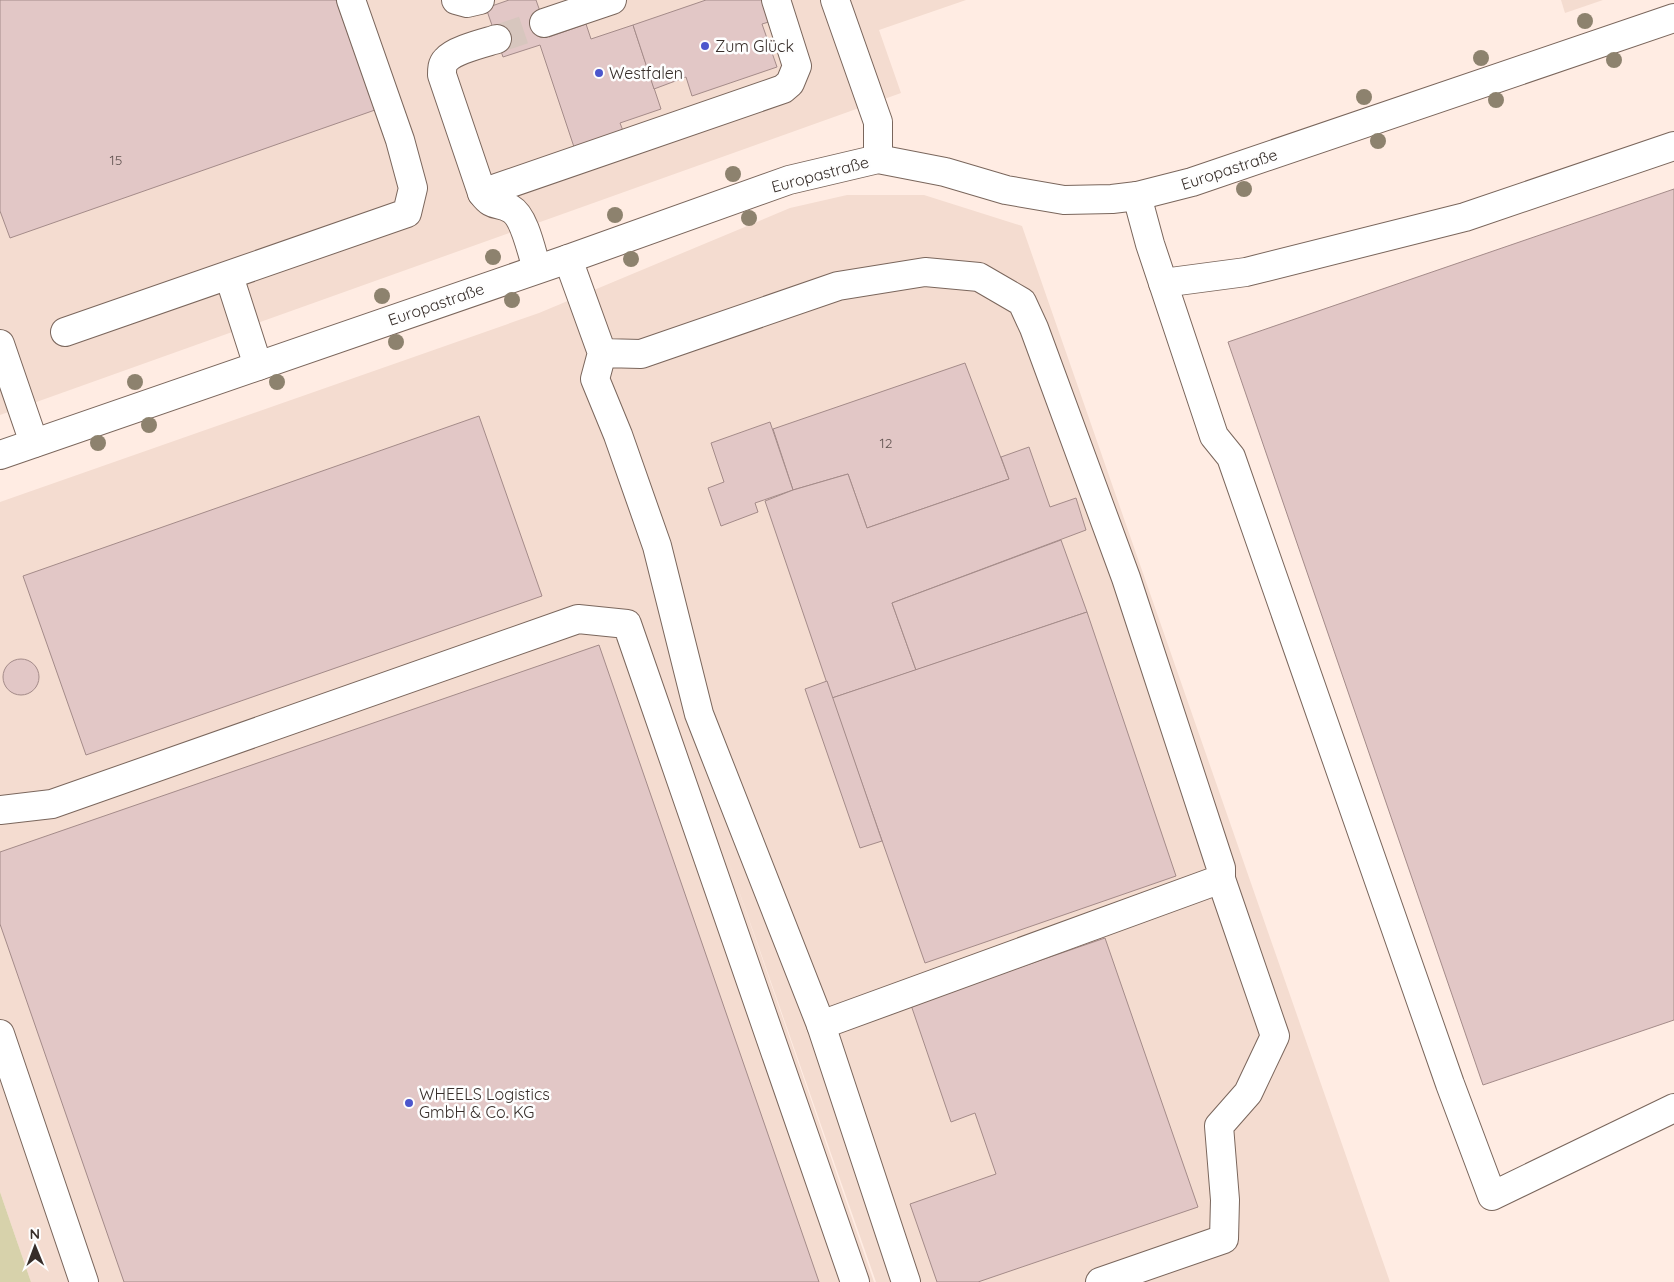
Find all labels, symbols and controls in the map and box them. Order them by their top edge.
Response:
place label: Zum Glück [715,36,794,56]
marker: Zum Glück [699,40,711,52]
place label: Westfalen [609,63,683,83]
marker: Westfalen [593,67,605,79]
street label: Europastraße [1178,144,1280,194]
house number: 15 [110,151,122,169]
street label: Europastraße [769,151,871,197]
street label: Europastraße [385,278,487,330]
house number: 12 [880,434,893,452]
place label: WHEELS Logistics GmbH & Co. KG [419,1084,550,1122]
marker: WHEELS Logistics GmbH & Co. KG [403,1097,415,1109]
north arrow [10,1222,60,1272]
text: N [29,1225,40,1243]

